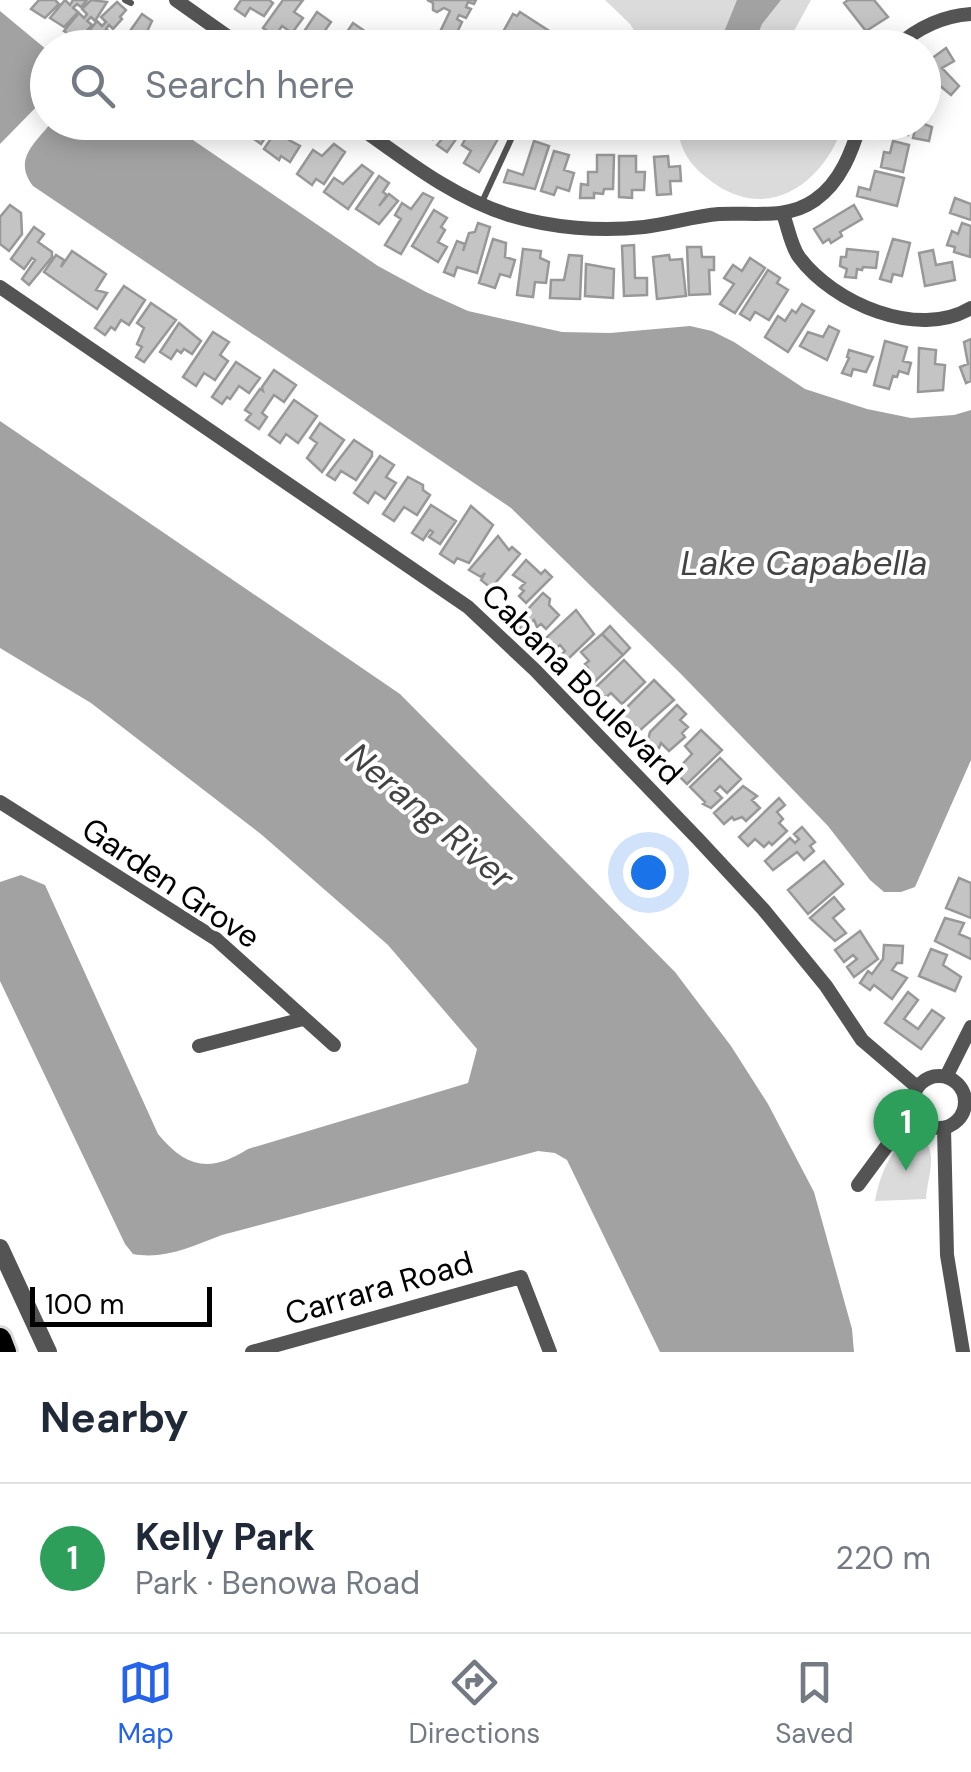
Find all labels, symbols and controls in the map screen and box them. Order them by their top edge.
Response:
search box [30,30,941,140]
icon: search [65,58,120,113]
text: Search here [145,60,355,110]
water label: Lake Capabella [681,540,928,586]
street label: Cabana Boulevard [472,574,692,794]
water label: Nerang River [336,732,525,901]
street label: Garden Grove [74,808,268,958]
your location [623,847,674,898]
pin: 1 [874,1088,938,1171]
street label: Carrara Road [280,1241,478,1335]
scale bar [30,1282,212,1326]
text: 100 m [45,1286,124,1323]
text: Nearby [40,1390,189,1445]
text: Kelly Park [135,1512,315,1562]
text: 1 [67,1537,78,1579]
text: 220 m [836,1537,931,1579]
text: Park · Benowa Road [135,1562,420,1604]
tab: Map [117,1655,174,1752]
tab: Directions [409,1655,540,1752]
tab: Saved [775,1655,854,1752]

